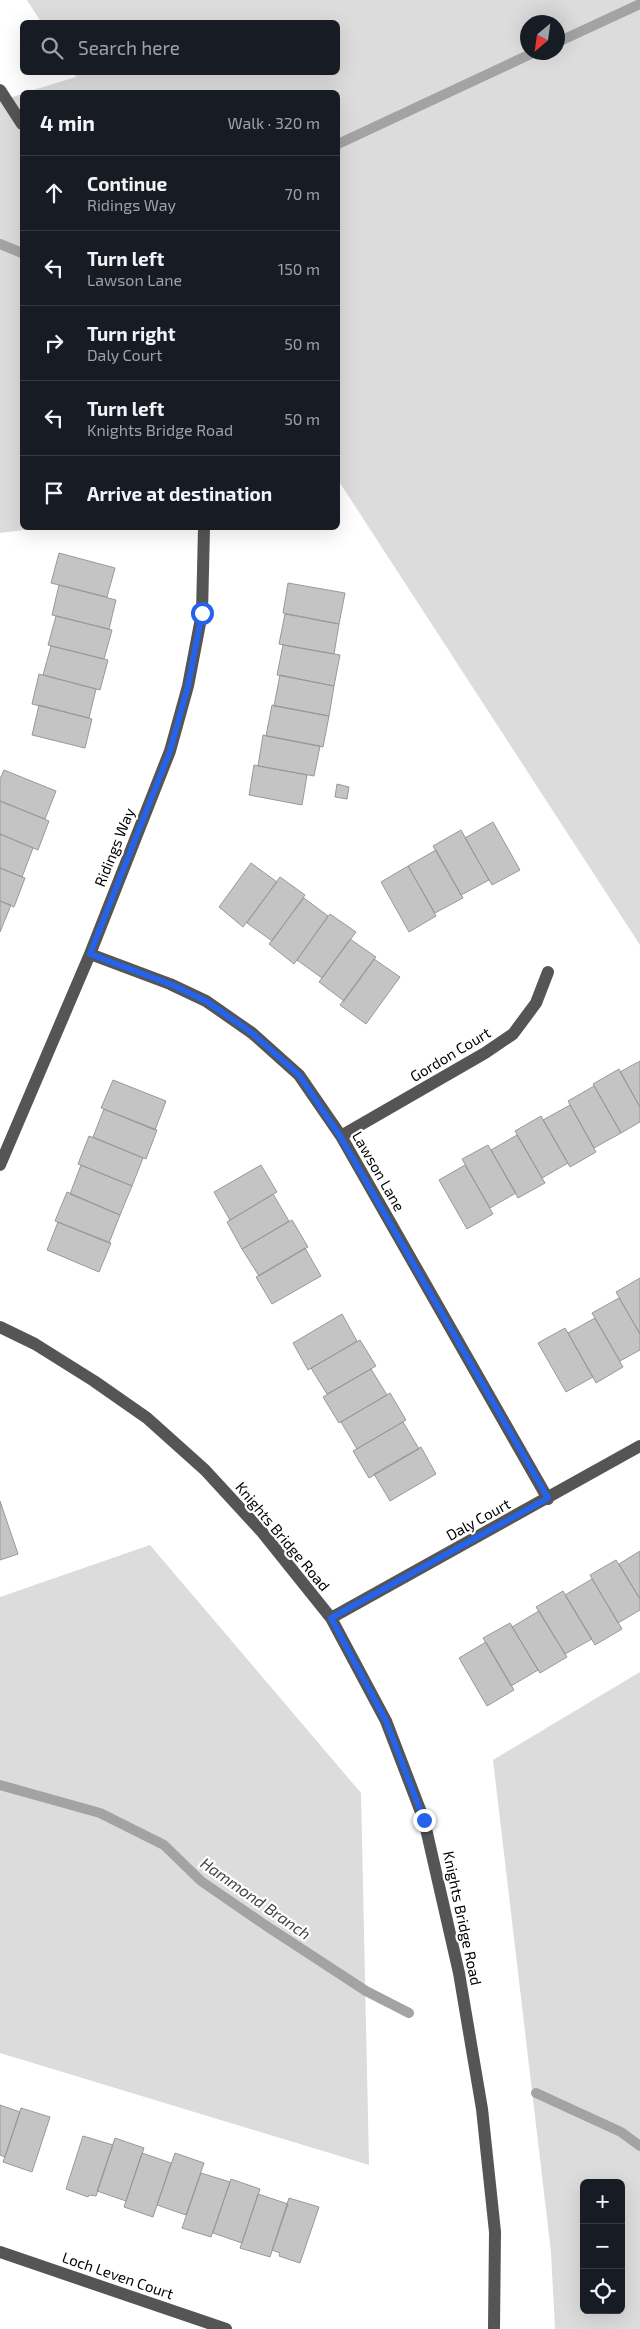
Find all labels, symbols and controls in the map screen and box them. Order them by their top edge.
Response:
north arrow [520,15,565,60]
search box [20,20,340,75]
icon: search [38,34,66,62]
text: Search here [78,36,180,59]
text: 4 min [40,110,95,135]
text: Walk · 320 m [227,113,320,132]
text: Continue [87,172,167,195]
icon: ahead [40,179,68,207]
text: 70 m [285,184,320,203]
text: Ridings Way [87,195,176,214]
text: Turn left [87,247,164,270]
icon: left [40,254,68,282]
text: 150 m [278,259,320,278]
text: Lawson Lane [87,270,182,289]
text: Turn right [87,322,175,345]
icon: right [40,329,68,357]
text: 50 m [284,334,320,353]
text: Daly Court [87,345,162,364]
text: Turn left [87,397,164,420]
icon: left [40,404,68,432]
text: 50 m [284,409,320,428]
text: Knights Bridge Road [87,420,233,439]
icon: arrive [40,479,68,507]
text: Arrive at destination [87,482,272,505]
route start [191,602,214,625]
street label: Ridings Way [90,805,138,889]
street label: Gordon Court [407,1023,494,1085]
street label: Lawson Lane [349,1128,409,1214]
street label: Knights Bridge Road [232,1478,334,1594]
street label: Daly Court [443,1494,513,1544]
route end [413,1809,436,1832]
street label: Knights Bridge Road [440,1849,486,1987]
water label: Hammond Branch [197,1853,315,1943]
map controls [580,2179,625,2314]
button: + [580,2179,625,2224]
button: − [580,2224,625,2269]
street label: Loch Leven Court [60,2248,176,2303]
button: locate [580,2269,625,2314]

